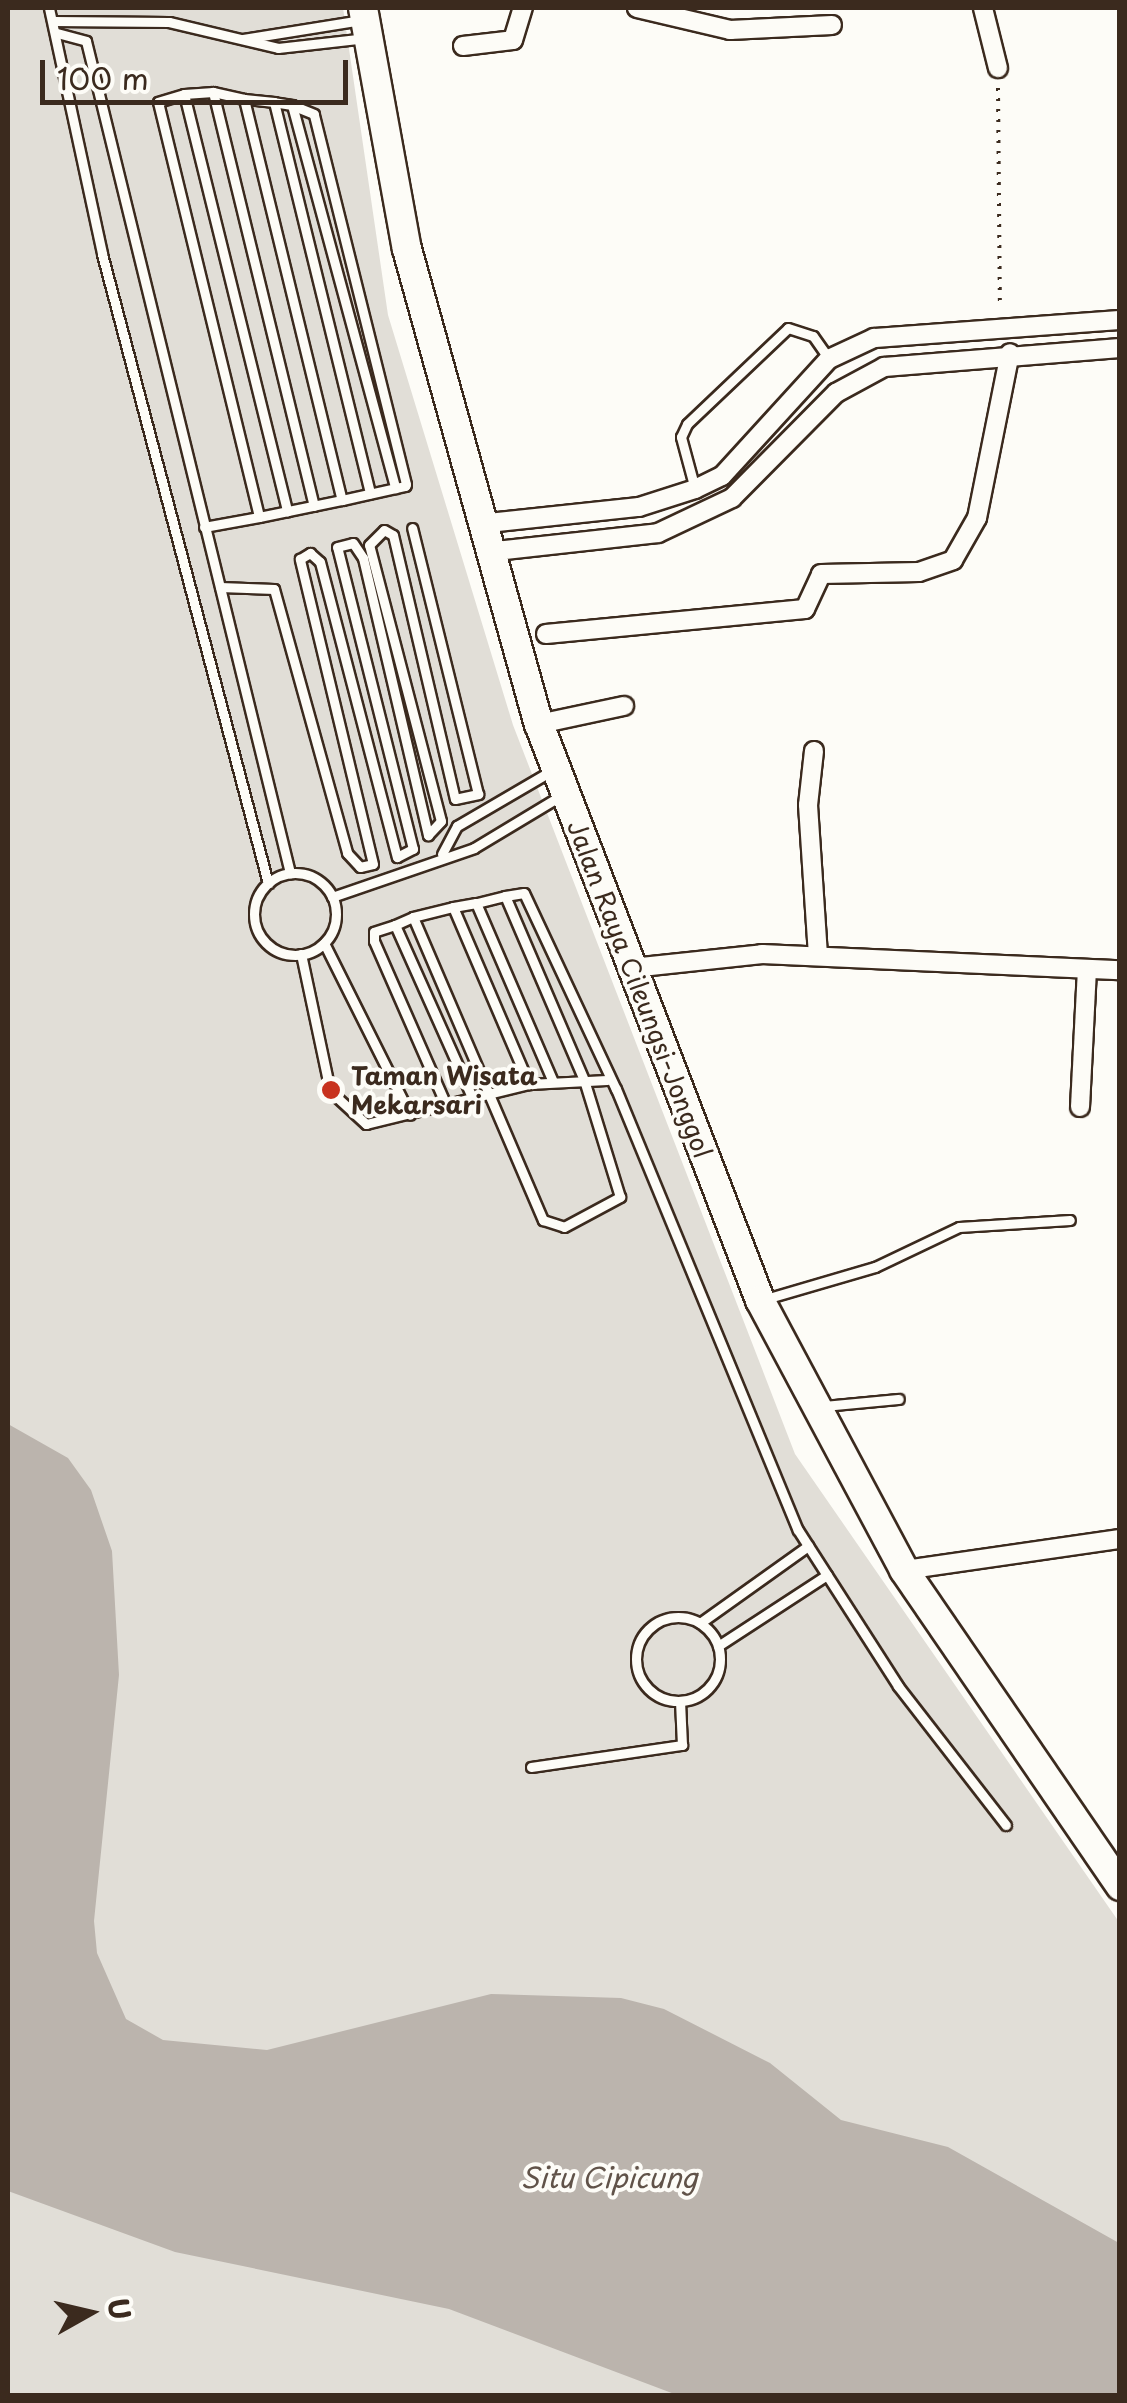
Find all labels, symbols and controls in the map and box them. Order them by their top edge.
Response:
scale bar [45,40,352,102]
text: 100 m [57,55,149,100]
street label: Jalan Raya Cileungsi-Jonggol [562,816,718,1162]
place label: Taman Wisata Mekarsari [351,1061,538,1120]
marker: Taman Wisata Mekarsari [320,1079,342,1101]
water label: Situ Cipicung [519,2160,699,2194]
north arrow [40,2263,140,2363]
text: U [97,2295,143,2322]

